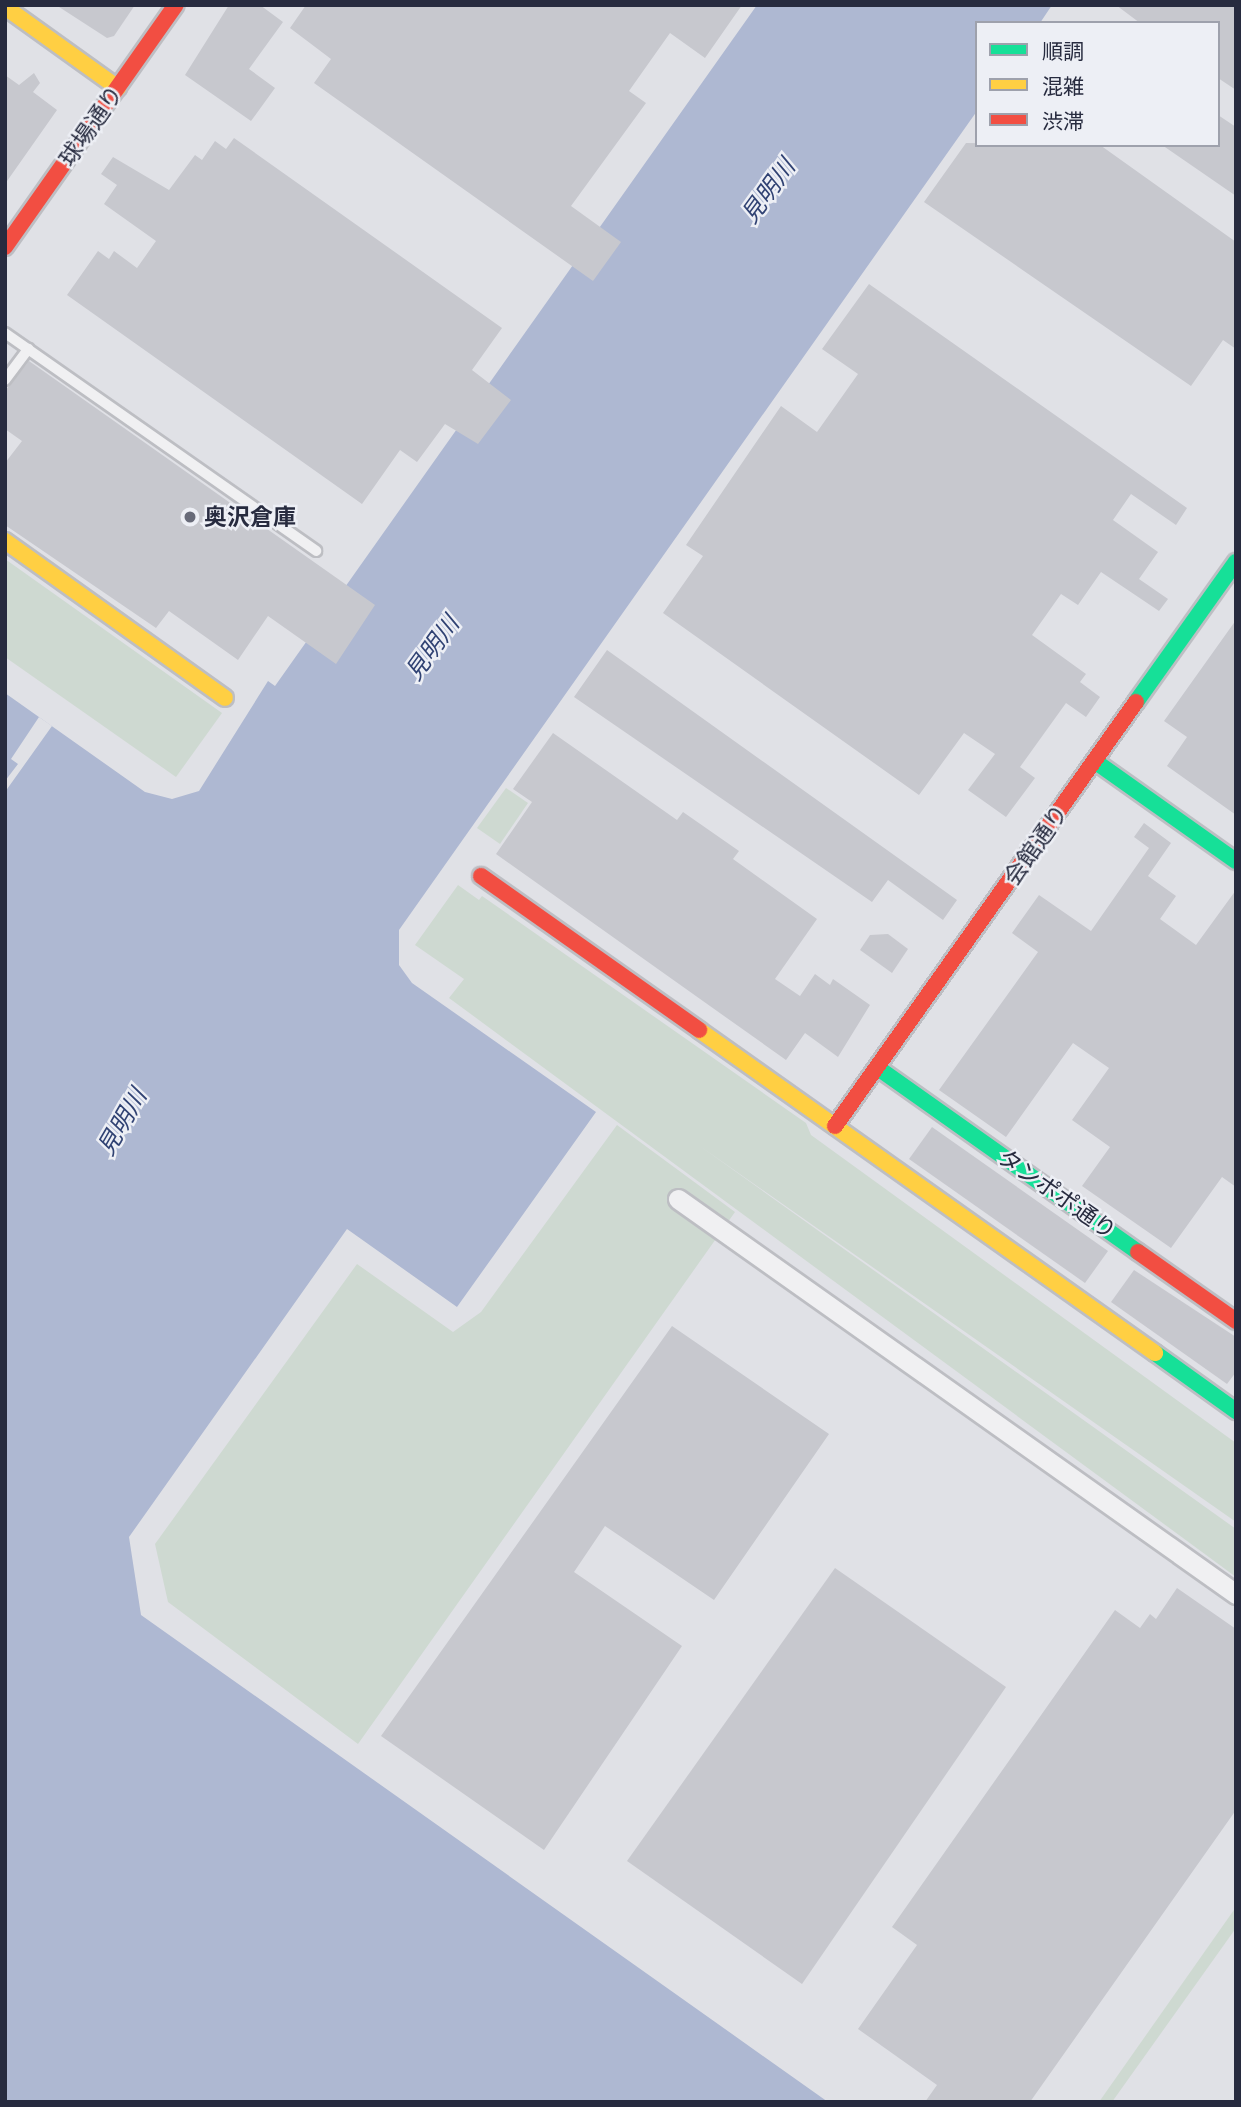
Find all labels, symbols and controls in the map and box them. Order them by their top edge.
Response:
legend [975,21,1220,147]
text: 順調 [1042,38,1084,65]
text: 混雑 [1042,73,1084,100]
street label: 球場通り [53,80,129,172]
text: 渋滞 [1042,108,1084,135]
water label: 見明川 [735,153,801,229]
place label: 奥沢倉庫 [204,503,296,531]
marker: 奥沢倉庫 [182,509,198,525]
water label: 見明川 [399,610,465,686]
street label: 会館通り [998,799,1074,891]
water label: 見明川 [92,1084,152,1160]
street label: タンポポ通り [993,1143,1121,1245]

